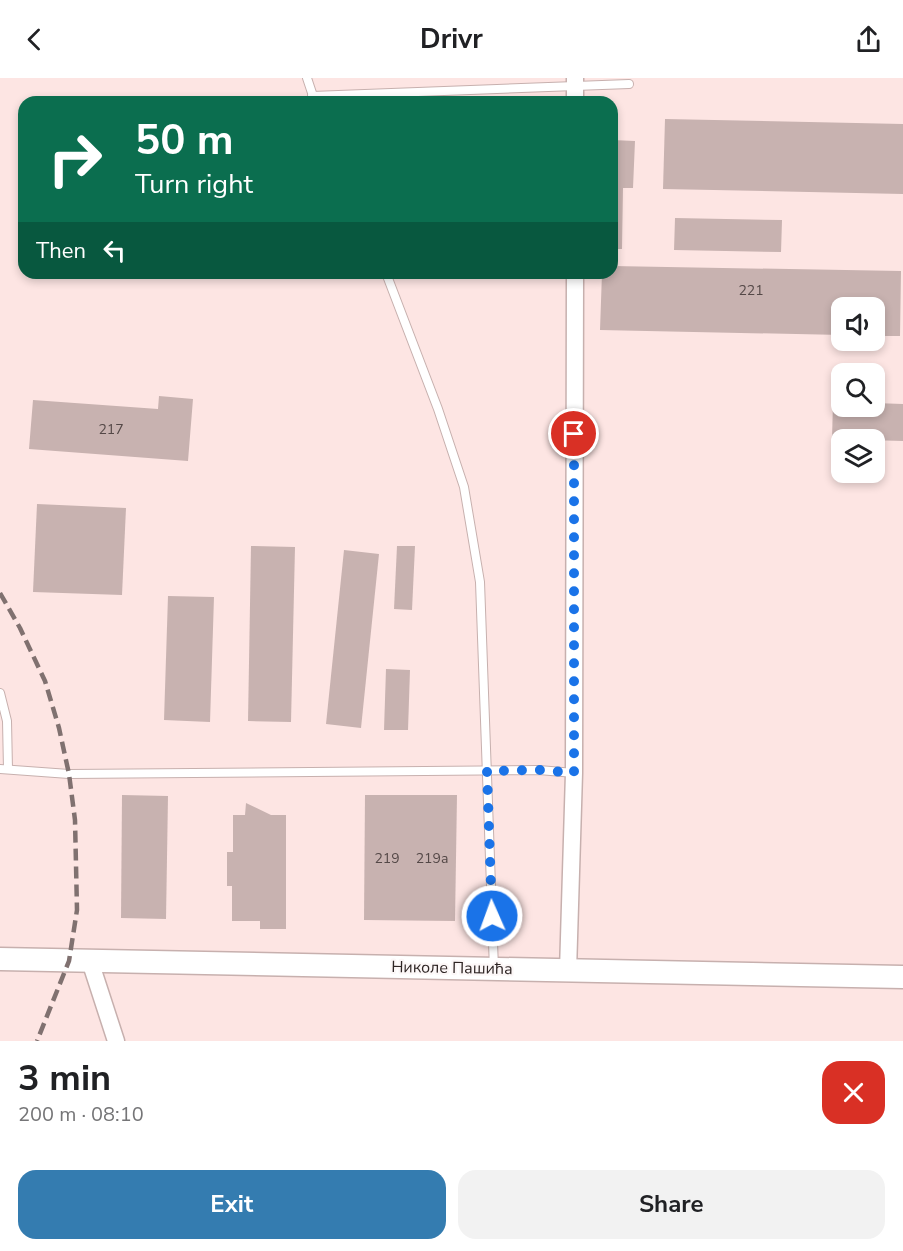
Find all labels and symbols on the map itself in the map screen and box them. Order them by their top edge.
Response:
house number: 221 [738,281,764,300]
pin [548,408,599,459]
house number: 217 [98,420,124,439]
house number: 219 [374,849,400,868]
house number: 219a [416,849,448,868]
position arrow [460,884,524,948]
street label: Николе Пашића [391,956,513,980]

